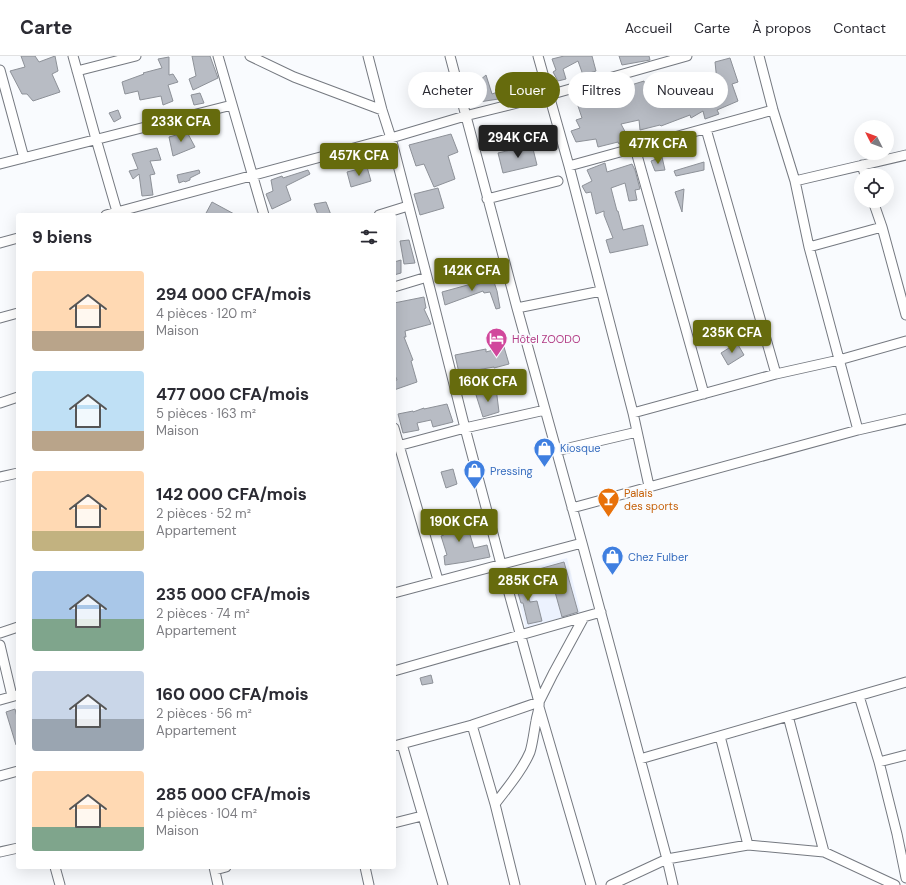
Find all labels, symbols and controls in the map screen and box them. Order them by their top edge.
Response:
text: Carte [20,15,72,40]
text: Accueil [625,19,672,37]
text: Carte [694,19,730,37]
text: À propos [752,19,811,37]
text: Contact [833,19,886,37]
chip: Acheter [408,72,487,108]
chip: Louer [495,72,560,108]
chip: Filtres [568,72,635,108]
chip: Nouveau [643,72,728,108]
pin: 233K CFA [140,109,222,143]
text: 233K CFA [151,113,211,130]
north arrow [854,120,894,160]
map controls [854,120,894,208]
pin: 294K CFA [477,125,559,159]
text: 294K CFA [488,129,548,146]
pin: 477K CFA [617,131,699,165]
text: 477K CFA [628,135,688,152]
pin: 457K CFA [318,143,400,177]
text: 457K CFA [329,147,389,164]
button: locate [854,168,894,208]
text: 9 biens [32,226,92,248]
icon: filters [358,226,380,248]
pin: 142K CFA [431,258,513,292]
text: 142K CFA [443,262,501,279]
text: 294 000 CFA/mois [156,283,311,305]
icon: home [64,287,112,335]
text: 4 pièces · 120 m² [156,305,256,322]
pin: 235K CFA [691,320,773,354]
text: Maison [156,322,199,339]
text: 235K CFA [702,324,762,341]
hotel icon: Hôtel ZOODO [484,326,510,359]
place label: Hôtel ZOODO [512,332,580,346]
pin: 160K CFA [447,369,529,403]
text: 160K CFA [459,373,517,390]
text: 477 000 CFA/mois [156,383,309,405]
icon: home [64,387,112,435]
text: 5 pièces · 163 m² [156,405,256,422]
text: Maison [156,422,199,439]
shop icon: Kiosque [532,435,558,468]
place label: Kiosque [560,441,601,455]
shop icon: Pressing [461,458,487,491]
place label: Pressing [490,464,533,478]
text: 142 000 CFA/mois [156,483,307,505]
bar icon: Palais des sports [596,486,622,519]
place label: Palais des sports [624,486,678,513]
icon: home [64,487,112,535]
text: 2 pièces · 52 m² [156,505,251,522]
pin: 190K CFA [418,509,500,543]
text: 190K CFA [430,513,488,530]
text: Appartement [156,522,237,539]
shop icon: Chez Fulber [600,544,626,577]
place label: Chez Fulber [628,550,688,564]
pin: 285K CFA [487,568,569,602]
text: 285K CFA [498,572,558,589]
text: 235 000 CFA/mois [156,583,310,605]
icon: home [64,587,112,635]
text: 2 pièces · 74 m² [156,605,250,622]
text: Appartement [156,622,237,639]
text: 160 000 CFA/mois [156,683,309,705]
icon: home [64,687,112,735]
text: 2 pièces · 56 m² [156,705,252,722]
text: Appartement [156,722,237,739]
text: 285 000 CFA/mois [156,783,311,805]
icon: home [64,787,112,835]
text: 4 pièces · 104 m² [156,805,257,822]
text: Maison [156,822,199,839]

